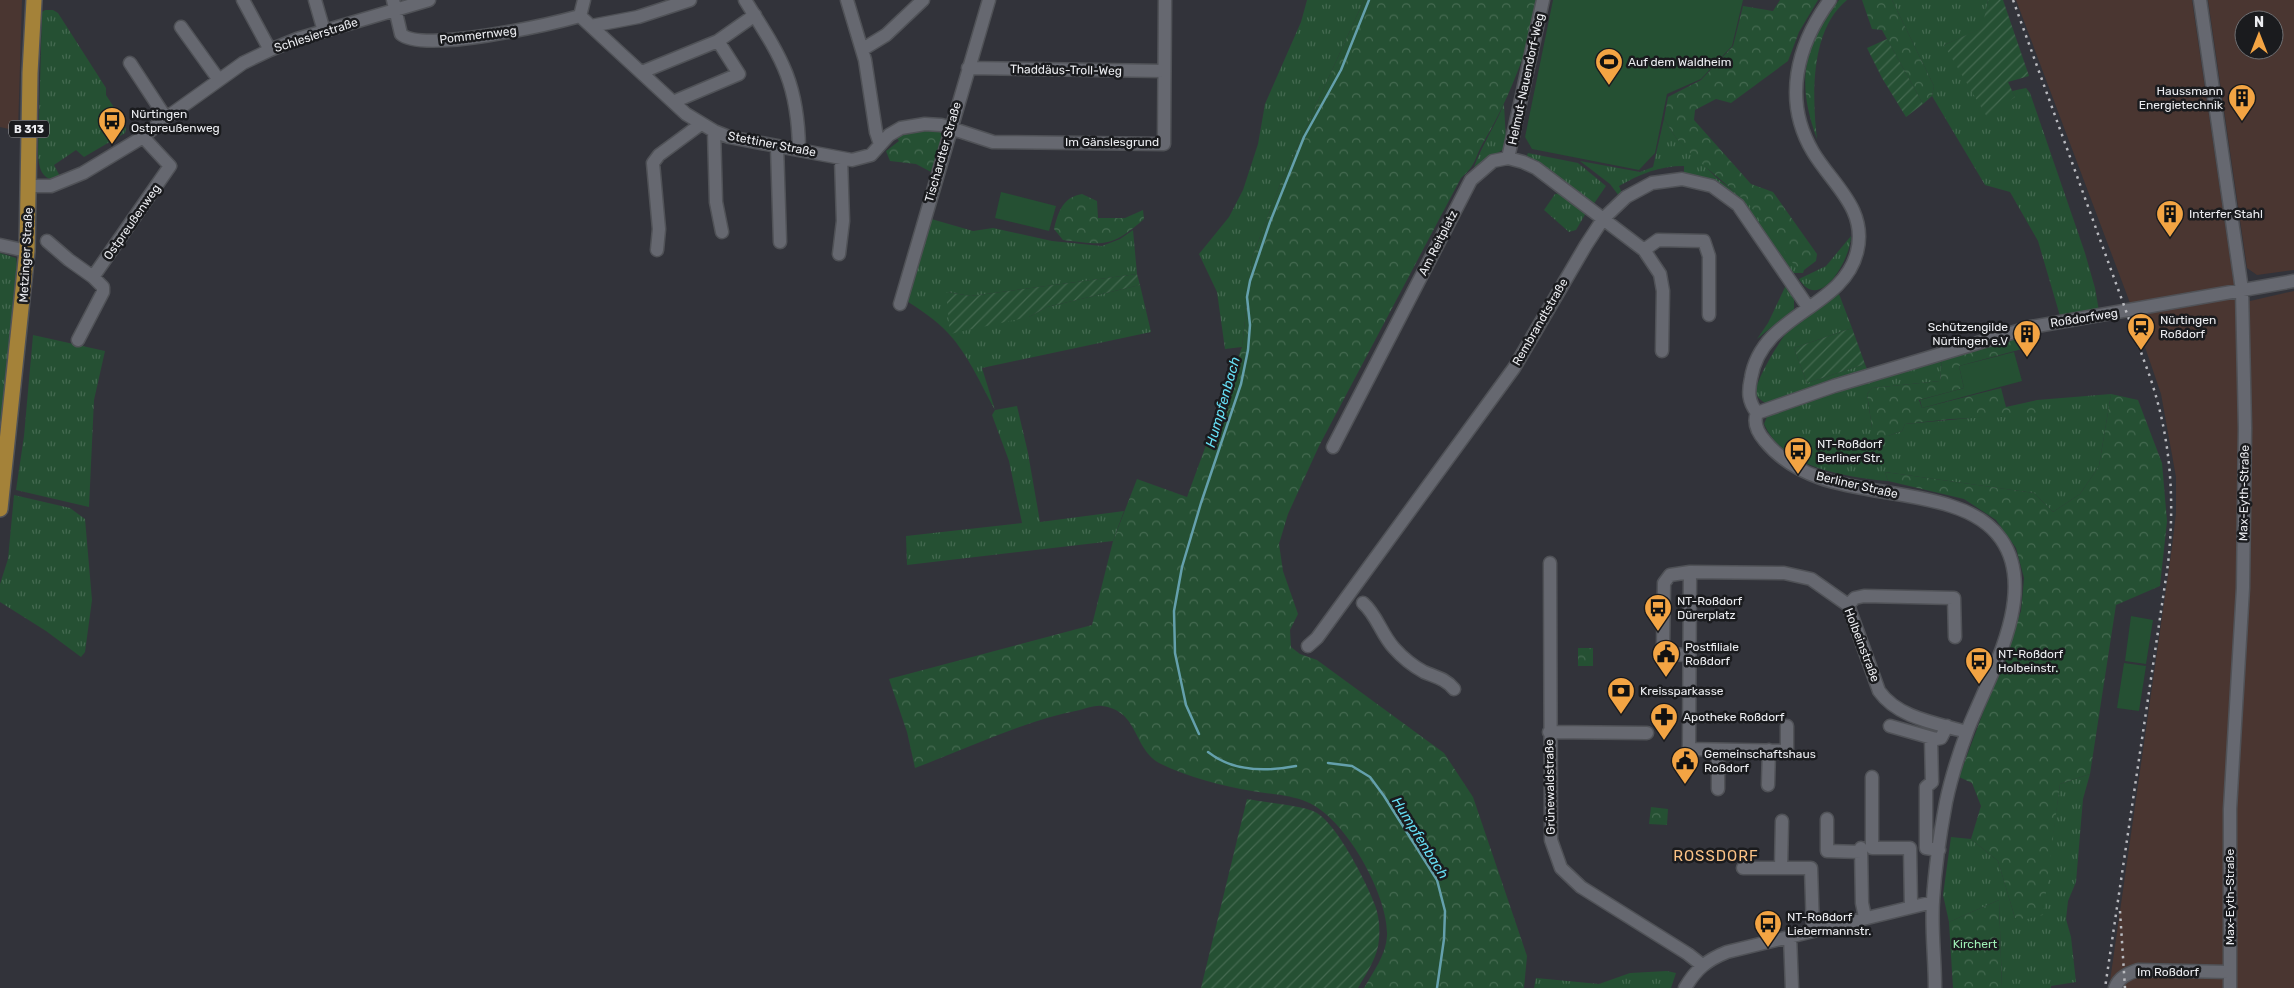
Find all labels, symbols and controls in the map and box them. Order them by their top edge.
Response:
north arrow [2234,10,2284,60]
street label: Helmut-Nauendorf-Weg [1505,12,1547,146]
text: N [2254,14,2264,31]
street label: Schlesierstraße [272,15,360,55]
street label: Pommernweg [439,23,517,47]
sports icon: Auf dem Waldheim [1594,47,1624,86]
place label: Auf dem Waldheim [1628,55,1731,69]
street label: Thaddäus-Troll-Weg [1010,62,1122,78]
building icon: Haussmann Energietechnik [2227,83,2257,122]
place label: Haussmann Energietechnik [2139,84,2224,112]
street label: Tischardter Straße [922,100,964,204]
bus stop icon: Nürtingen Ostpreußenweg [97,106,127,145]
place label: Nürtingen Ostpreußenweg [131,107,220,135]
road number: B 313 [9,120,49,138]
street label: Stettiner Straße [727,129,817,159]
street label: Im Gänslesgrund [1065,135,1159,149]
street label: Ostpreußenweg [101,182,163,262]
building icon: Interfer Stahl [2155,199,2185,238]
street label: Metzinger Straße [17,207,35,303]
place label: Interfer Stahl [2189,207,2263,221]
street label: Am Reitplatz [1416,208,1460,278]
street label: Rembrandtstraße [1509,276,1571,368]
street label: Roßdorfweg [2049,306,2119,330]
station icon: Nürtingen Roßdorf [2126,312,2156,351]
place label: Nürtingen Roßdorf [2160,313,2216,341]
building icon: Schützengilde Nürtingen e.V [2012,319,2042,358]
place label: Schützengilde Nürtingen e.V [1928,320,2008,348]
water label: Humpfenbach [1202,355,1244,449]
bus stop icon: NT-Roßdorf Berliner Str. [1783,436,1813,475]
place label: NT-Roßdorf Berliner Str. [1817,437,1883,465]
street label: Max-Eyth-Straße [2236,444,2252,541]
street label: Berliner Straße [1815,469,1899,501]
bus stop icon: NT-Roßdorf Dürerplatz [1643,593,1673,632]
place label: NT-Roßdorf Dürerplatz [1677,594,1743,622]
street label: Holbeinstraße [1841,606,1883,684]
public building icon: Postfiliale Roßdorf [1651,639,1681,678]
place label: Postfiliale Roßdorf [1685,640,1739,668]
bus stop icon: NT-Roßdorf Holbeinstr. [1964,646,1994,685]
place label: NT-Roßdorf Holbeinstr. [1998,647,2064,675]
bank icon: Kreissparkasse [1606,676,1636,715]
place label: Kreissparkasse [1640,684,1724,698]
pharmacy icon: Apotheke Roßdorf [1649,702,1679,741]
place label: Apotheke Roßdorf [1683,710,1785,724]
street label: Grünewaldstraße [1542,739,1558,835]
public building icon: Gemeinschaftshaus Roßdorf [1670,746,1700,785]
place label: Gemeinschaftshaus Roßdorf [1704,747,1816,775]
water label: Humpfenbach [1388,794,1452,882]
district label: ROSSDORF [1673,847,1759,865]
street label: Max-Eyth-Straße [2223,849,2237,945]
bus stop icon: NT-Roßdorf Liebermannstr. [1753,909,1783,948]
place label: NT-Roßdorf Liebermannstr. [1787,910,1871,938]
park label: Kirchert [1953,937,1998,951]
street label: Im Roßdorf [2137,965,2199,979]

